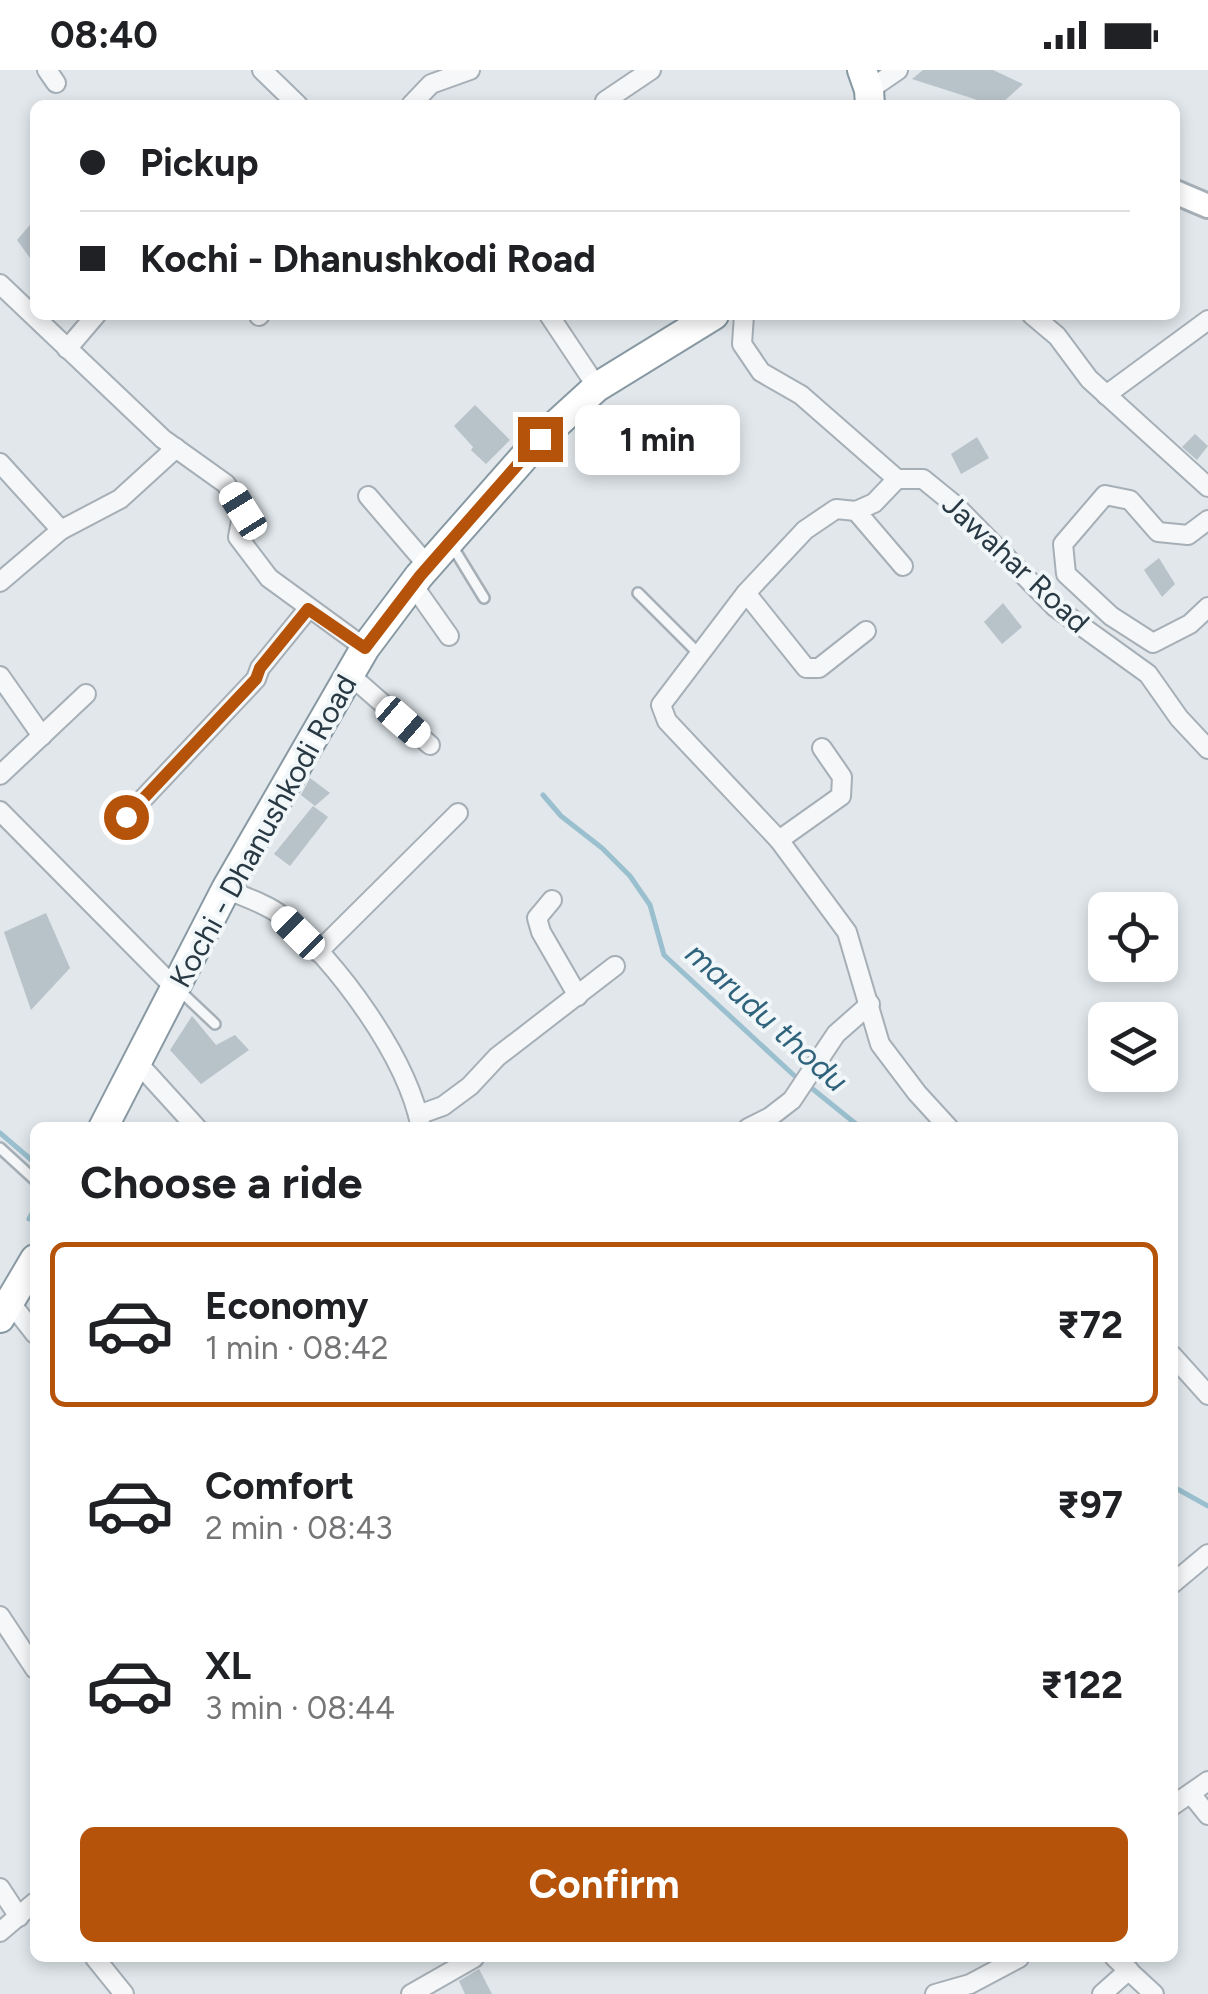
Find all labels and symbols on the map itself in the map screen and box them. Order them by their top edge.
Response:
callout: 1 min [575,404,740,474]
route end [518,417,563,462]
car [214,478,272,544]
street label: Jawahar Road [935,485,1097,641]
street label: Kochi - Dhanushkodi Road [161,668,365,994]
car [371,691,435,753]
route start [104,795,149,840]
car [266,901,330,965]
water label: marudu thodu [678,934,856,1100]

